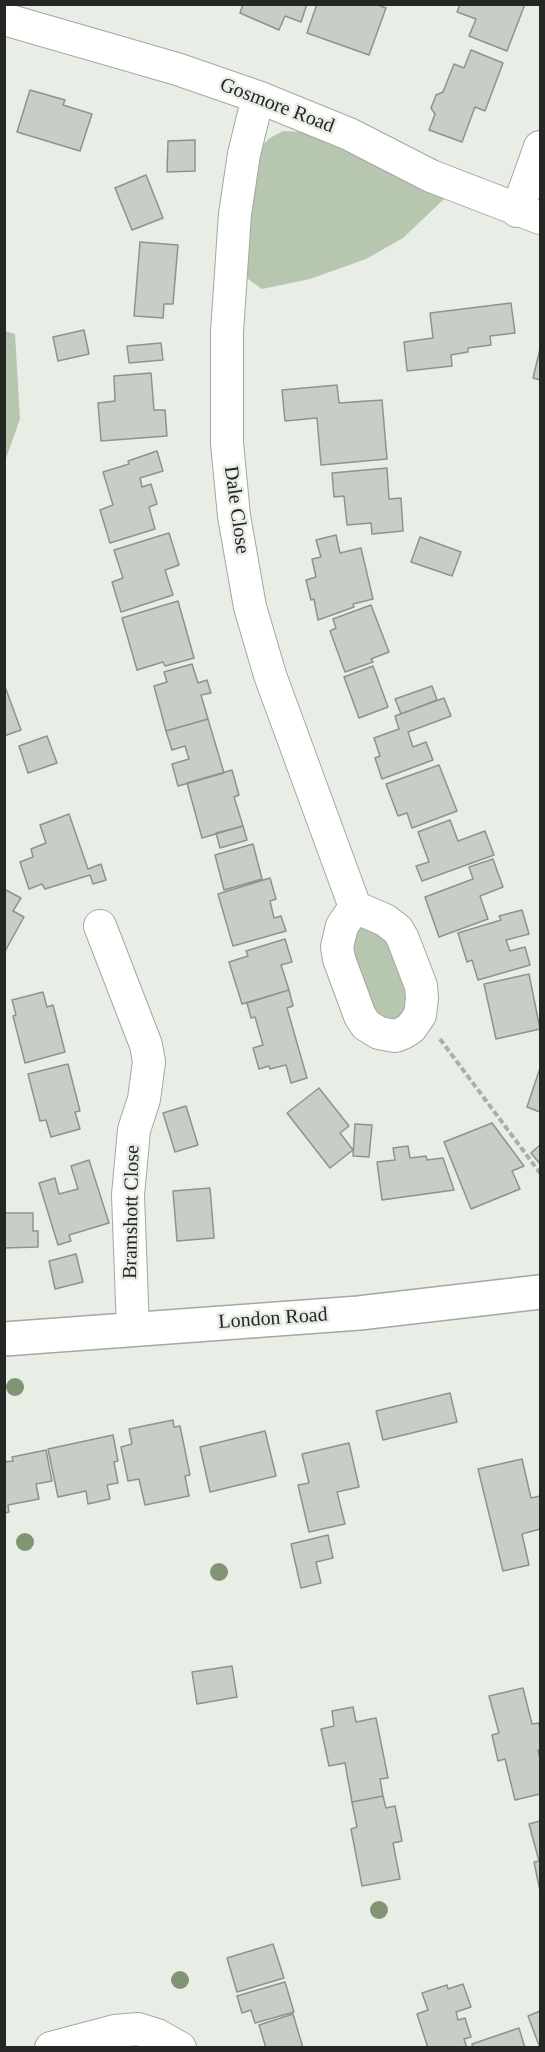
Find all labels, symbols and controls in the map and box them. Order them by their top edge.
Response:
street label: Gosmore Road [216,73,338,139]
street label: Dale Close [218,465,254,555]
street label: Bramshott Close [119,1145,145,1279]
street label: London Road [218,1303,328,1335]

